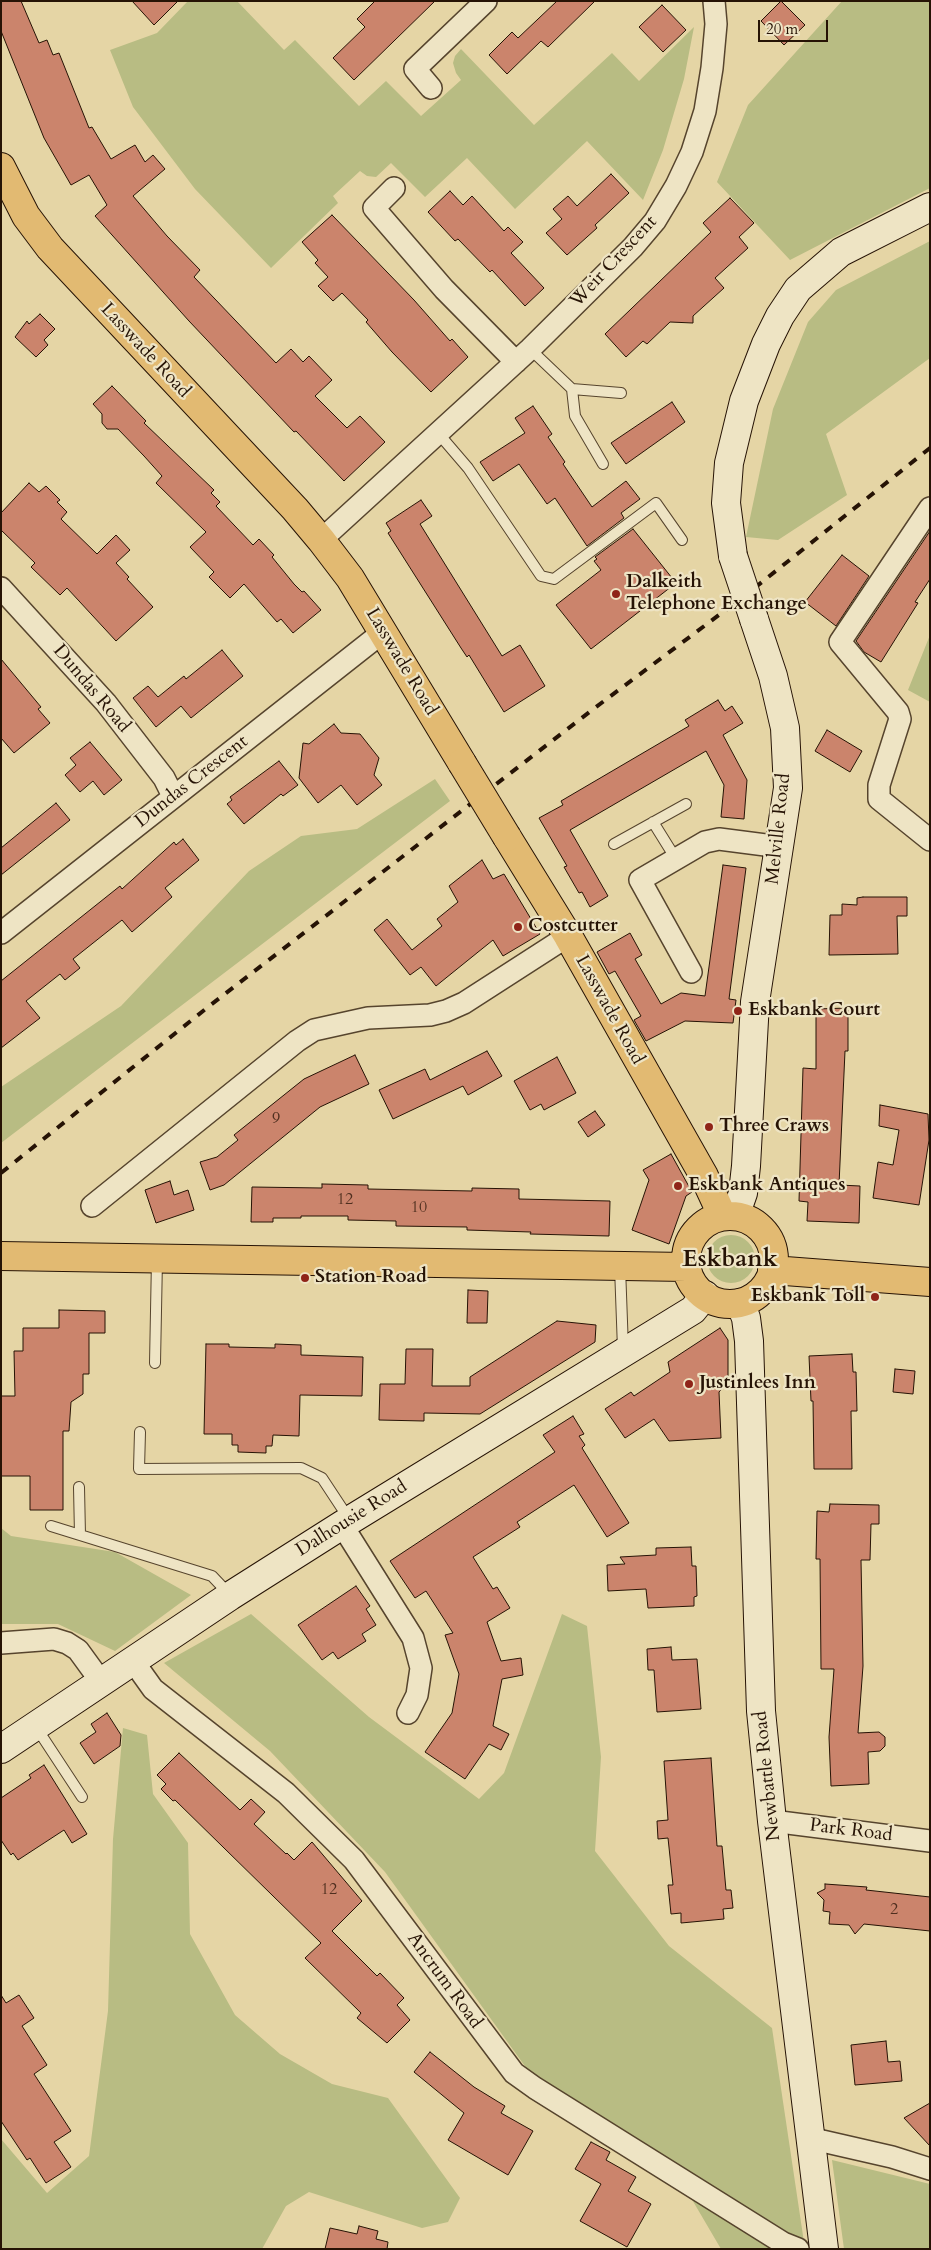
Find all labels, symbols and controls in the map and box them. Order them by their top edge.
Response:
scale bar [761,10,831,42]
text: 20 m [766,19,798,39]
street label: Weir Crescent [566,211,662,313]
street label: Lasswade Road [95,299,195,403]
place label: Dalkeith Telephone Exchange [626,572,807,616]
marker: Dalkeith Telephone Exchange [610,588,622,600]
street label: Lasswade Road [360,604,442,720]
street label: Dundas Road [47,640,135,738]
street label: Dundas Crescent [131,731,253,833]
street label: Melville Road [762,772,796,886]
place label: Costcutter [528,916,618,938]
marker: Costcutter [512,921,524,933]
street label: Lasswade Road [570,951,648,1069]
place label: Eskbank Court [748,1000,880,1022]
marker: Eskbank Court [732,1005,744,1017]
house number: 9 [272,1109,280,1129]
place label: Three Craws [719,1116,829,1138]
marker: Three Craws [703,1121,715,1133]
place label: Eskbank Antiques [688,1175,846,1197]
marker: Eskbank Antiques [672,1180,684,1192]
house number: 12 [337,1190,353,1210]
house number: 10 [411,1198,427,1218]
district label: Eskbank [682,1246,778,1274]
place label: Station Road [315,1267,427,1289]
marker: Station Road [299,1272,311,1284]
place label: Eskbank Toll [751,1286,865,1308]
marker: Eskbank Toll [869,1291,881,1303]
place label: Justinlees Inn [699,1373,816,1395]
marker: Justinlees Inn [683,1378,695,1390]
street label: Dalhousie Road [292,1476,412,1562]
street label: Newbattle Road [750,1710,786,1842]
street label: Park Road [808,1815,894,1847]
house number: 12 [321,1880,337,1900]
house number: 2 [890,1900,898,1920]
street label: Ancrum Road [401,1928,487,2034]

